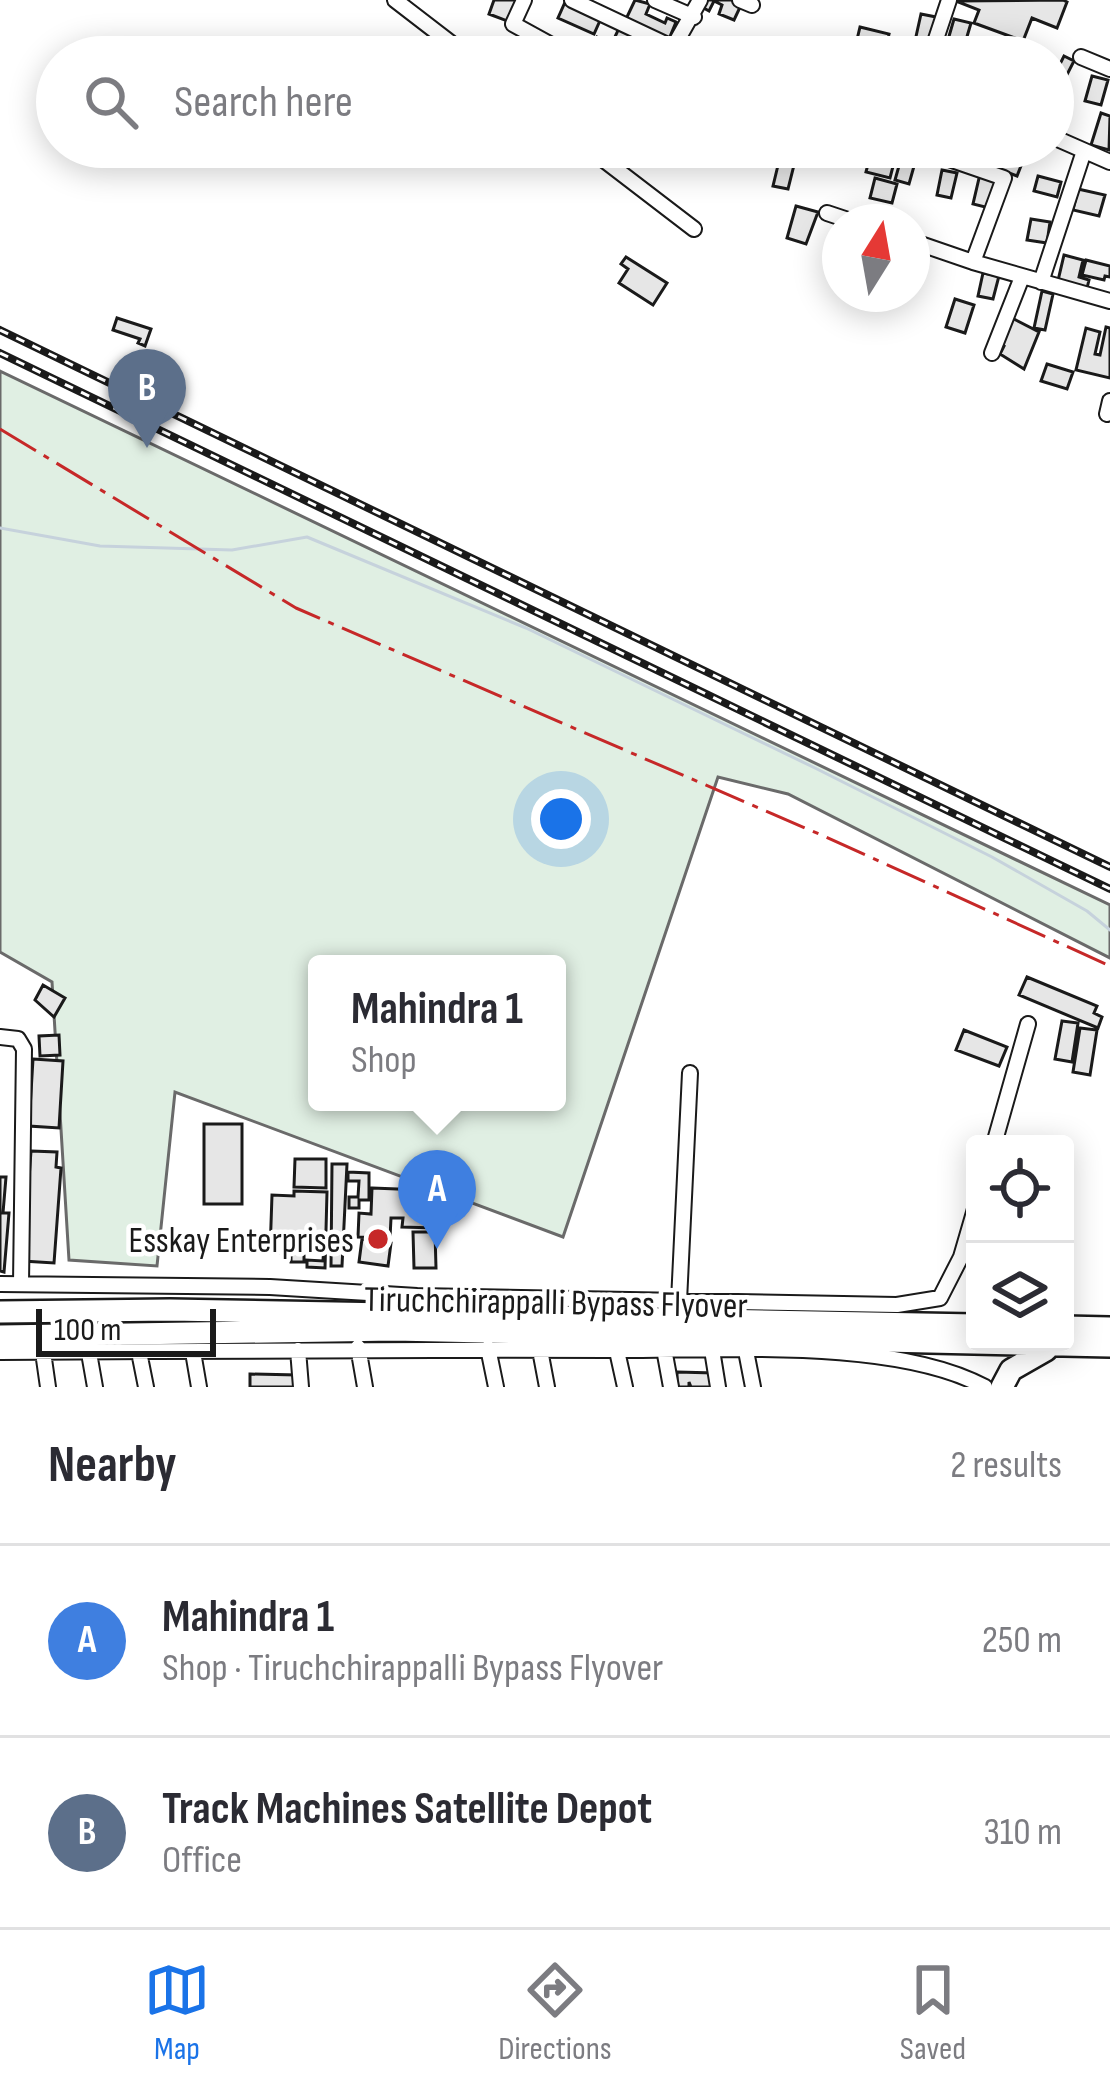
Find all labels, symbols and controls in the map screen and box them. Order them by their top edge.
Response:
search box [36,36,1074,168]
icon: search [78,69,144,135]
text: Search here [174,75,353,130]
north arrow [822,204,930,312]
pin: B [108,349,186,448]
your location [531,789,591,849]
popup [308,955,566,1111]
text: Mahindra 1 [351,982,523,1037]
text: Shop [351,1037,417,1084]
map controls [966,1135,1074,1351]
button: locate [966,1135,1074,1243]
pin: A [398,1150,476,1249]
place label: Esskay Enterprises [128,1220,354,1263]
marker: Esskay Enterprises [365,1226,391,1252]
button: layers [966,1243,1074,1351]
street label: Tiruchchirappalli Bypass Flyover [364,1279,748,1328]
scale bar [36,1303,216,1356]
text: 100 m [54,1310,121,1350]
text: Nearby [48,1435,177,1496]
text: 2 results [950,1442,1062,1489]
text: Mahindra 1 [162,1590,334,1645]
text: A [78,1617,96,1664]
text: 250 m [982,1617,1062,1664]
text: Shop · Tiruchchirappalli Bypass Flyover [162,1645,663,1692]
text: Track Machines Satellite Depot [162,1782,652,1837]
text: B [78,1809,96,1856]
text: 310 m [983,1809,1062,1856]
text: Office [162,1837,242,1884]
tab: Map [144,1957,210,2069]
tab: Directions [498,1957,612,2069]
tab: Saved [900,1957,966,2069]

